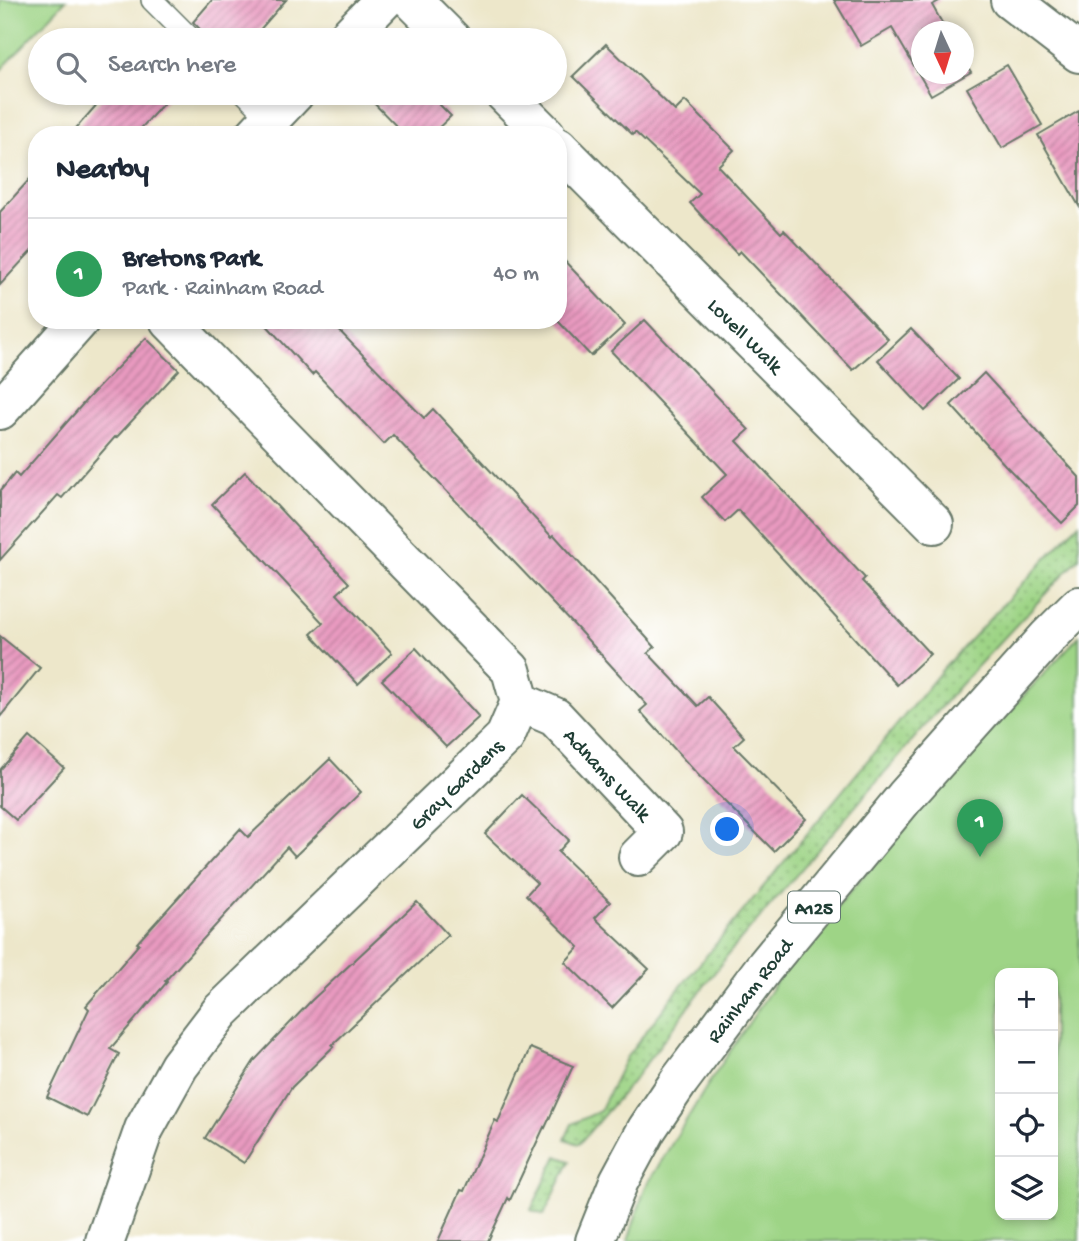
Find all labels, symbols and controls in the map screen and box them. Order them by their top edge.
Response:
north arrow [911,21,974,84]
search box [28,28,567,105]
icon: search [52,48,90,86]
text: Search here [108,51,236,82]
text: Nearby [56,154,149,189]
text: Bretons Park [123,245,261,276]
text: 1 [74,261,84,288]
text: 40 m [493,261,539,288]
text: Park · Rainham Road [123,276,323,303]
street label: Lovell Walk [701,295,788,382]
street label: Adnams Walk [556,725,656,830]
street label: Gray Gardens [406,735,511,837]
pin: 1 [957,799,1003,857]
your location [710,812,744,846]
road number: A125 [788,892,840,923]
street label: Rainham Road [703,934,801,1049]
map controls [995,968,1058,1220]
button: + [995,968,1058,1031]
button: − [995,1031,1058,1094]
button: locate [995,1094,1058,1157]
button: layers [995,1157,1058,1220]

